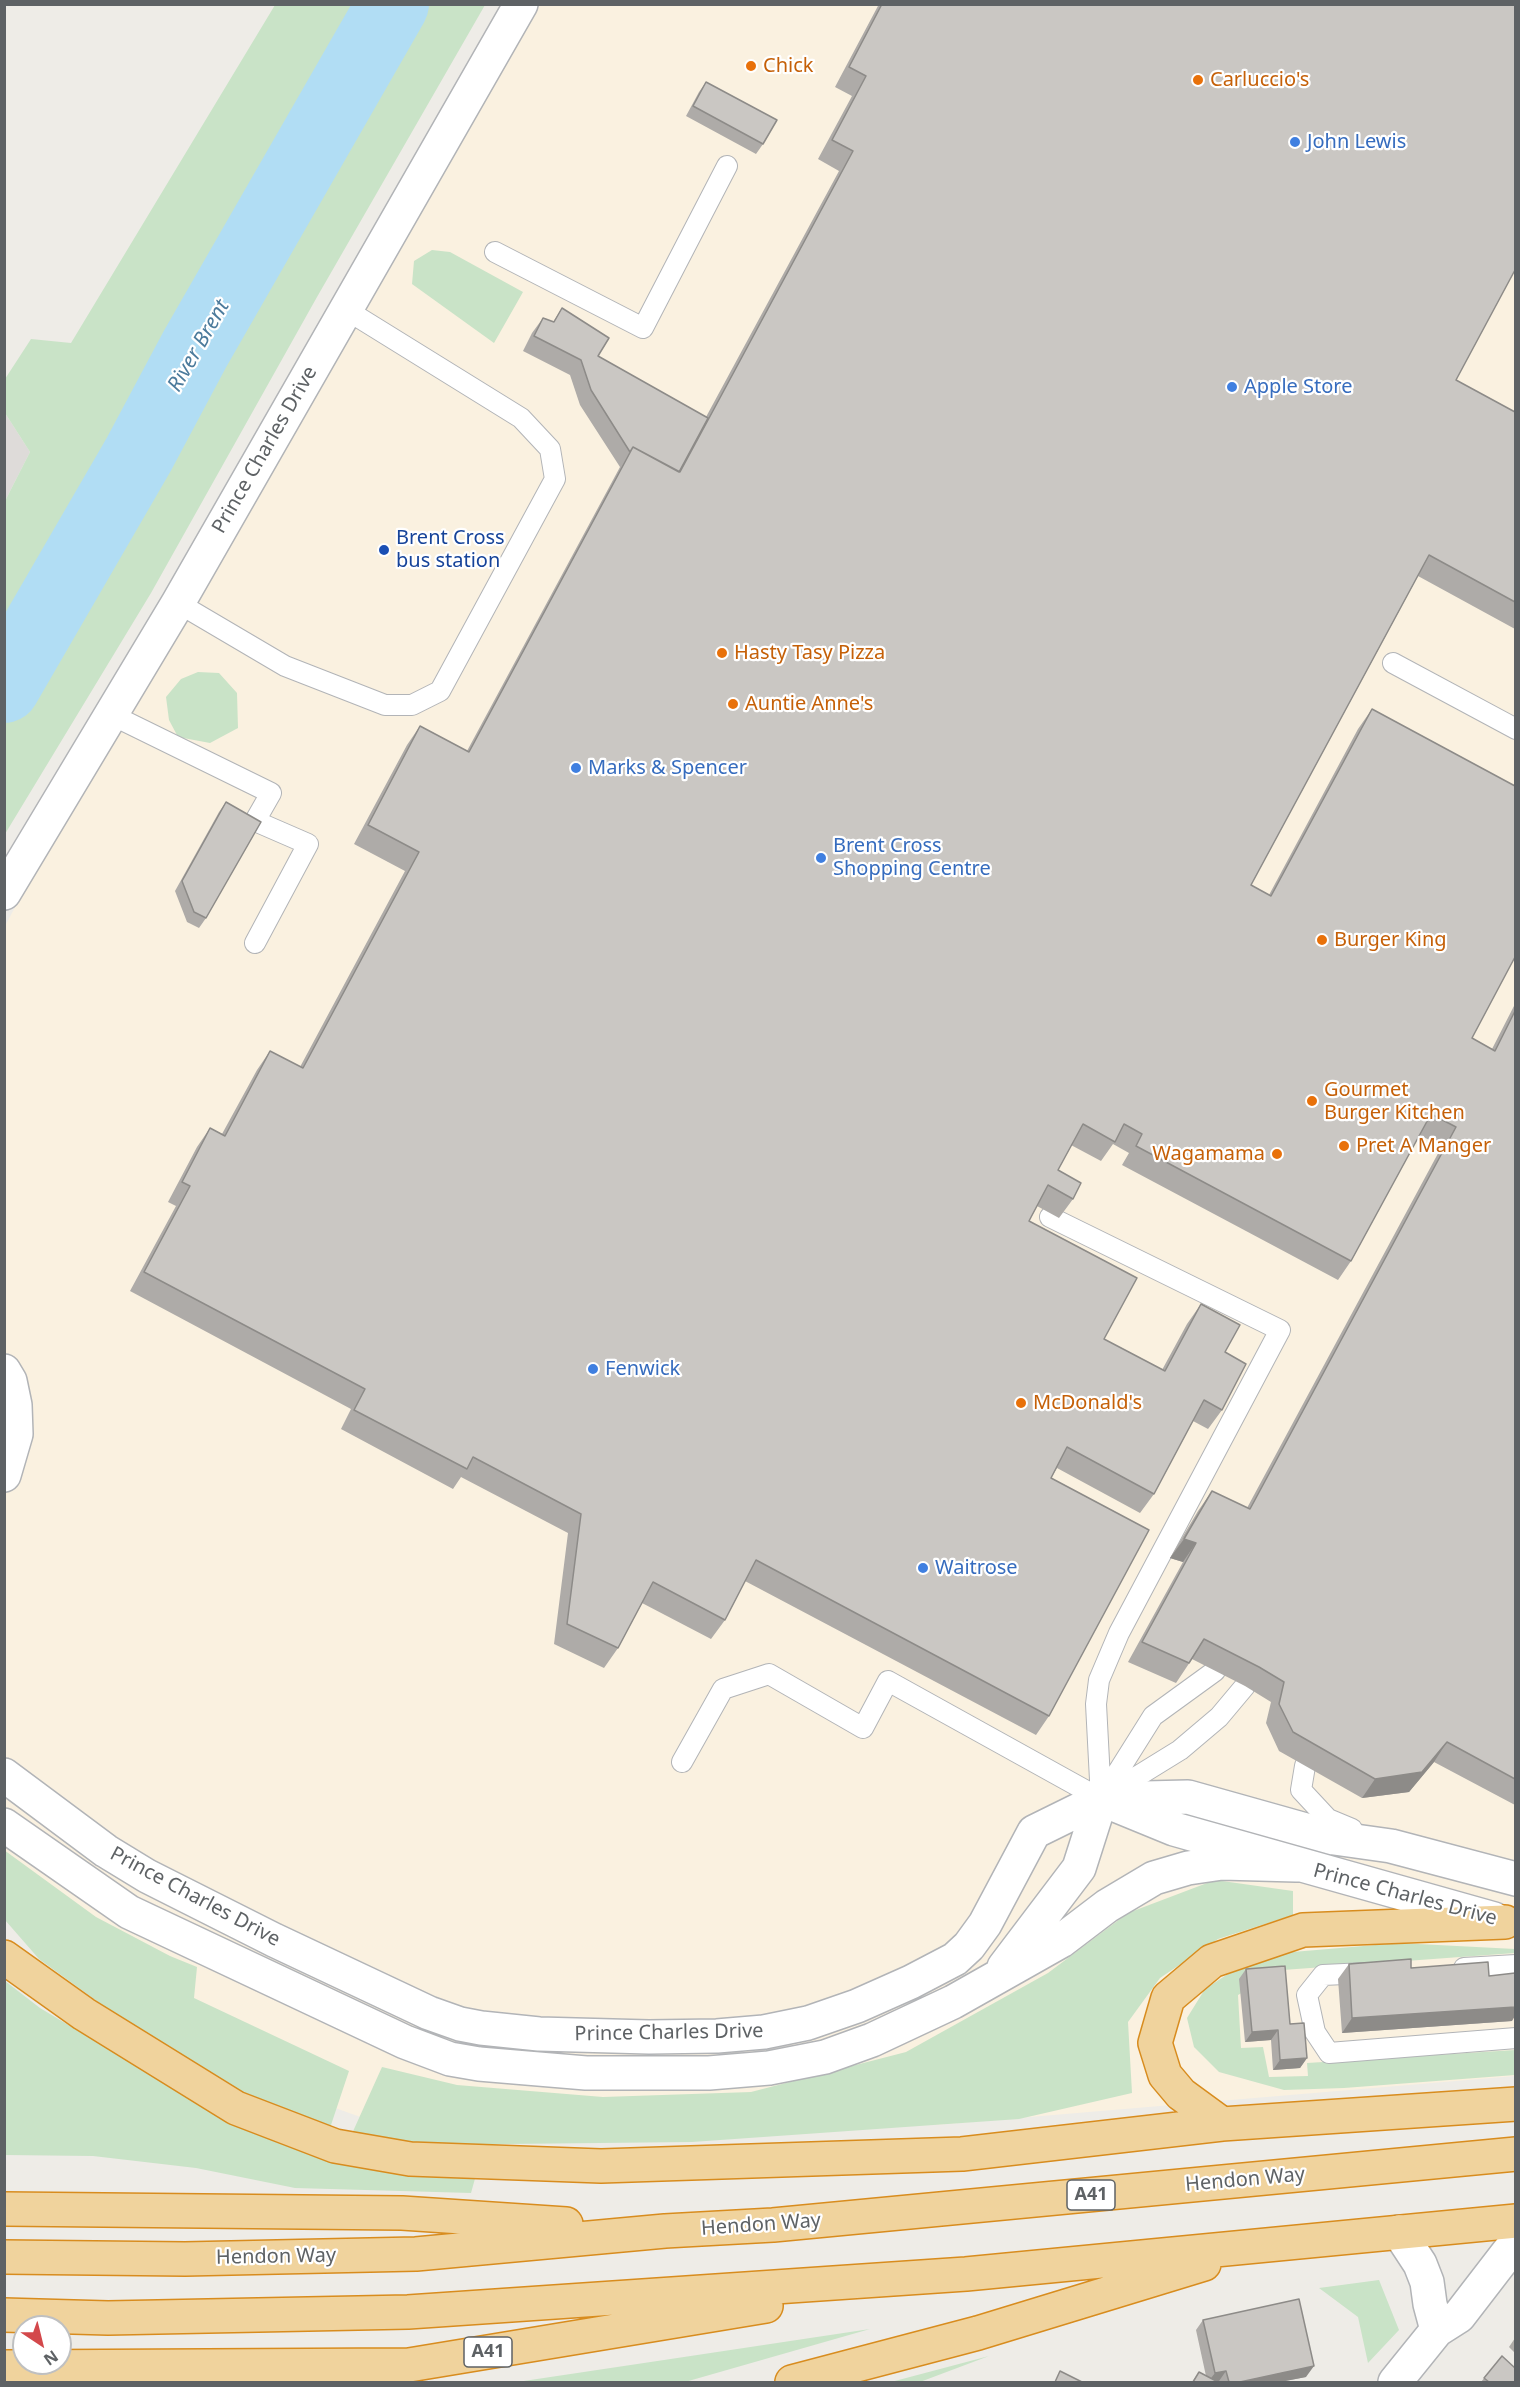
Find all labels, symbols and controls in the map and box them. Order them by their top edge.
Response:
place label: Chick [763,54,813,78]
marker: Chick [744,59,758,73]
place label: Carluccio's [1210,68,1309,92]
marker: Carluccio's [1191,73,1205,87]
place label: John Lewis [1307,130,1406,154]
marker: John Lewis [1288,135,1302,149]
water label: River Brent [163,296,235,396]
street label: Prince Charles Drive [207,362,323,538]
place label: Apple Store [1244,375,1352,399]
marker: Apple Store [1225,380,1239,394]
place label: Brent Cross bus station [396,526,505,573]
marker: Brent Cross bus station [377,543,391,557]
place label: Hasty Tasy Pizza [734,641,885,665]
marker: Hasty Tasy Pizza [715,646,729,660]
place label: Auntie Anne's [745,692,873,716]
marker: Auntie Anne's [726,697,740,711]
place label: Marks & Spencer [588,756,747,780]
marker: Marks & Spencer [569,761,583,775]
place label: Brent Cross Shopping Centre [833,834,991,881]
marker: Brent Cross Shopping Centre [814,851,828,865]
place label: Burger King [1334,928,1447,952]
marker: Burger King [1315,933,1329,947]
place label: Gourmet Burger Kitchen [1324,1078,1465,1125]
marker: Gourmet Burger Kitchen [1305,1094,1319,1108]
place label: Pret A Manger [1356,1134,1491,1158]
marker: Pret A Manger [1337,1139,1351,1153]
place label: Wagamama [1152,1142,1265,1166]
marker: Wagamama [1270,1147,1284,1161]
place label: Fenwick [605,1357,680,1381]
marker: Fenwick [586,1362,600,1376]
place label: McDonald's [1033,1391,1142,1415]
marker: McDonald's [1014,1396,1028,1410]
place label: Waitrose [935,1556,1018,1580]
marker: Waitrose [916,1561,930,1575]
street label: Prince Charles Drive [106,1842,284,1952]
street label: Prince Charles Drive [1311,1859,1499,1931]
street label: Prince Charles Drive [574,2019,764,2047]
street label: Hendon Way [1184,2163,1306,2197]
road number: A41 [1067,2180,1115,2210]
street label: Hendon Way [700,2209,822,2241]
street label: Hendon Way [216,2244,336,2270]
north arrow [12,2315,72,2375]
road number: A41 [464,2337,512,2367]
text: N [40,2345,63,2371]

